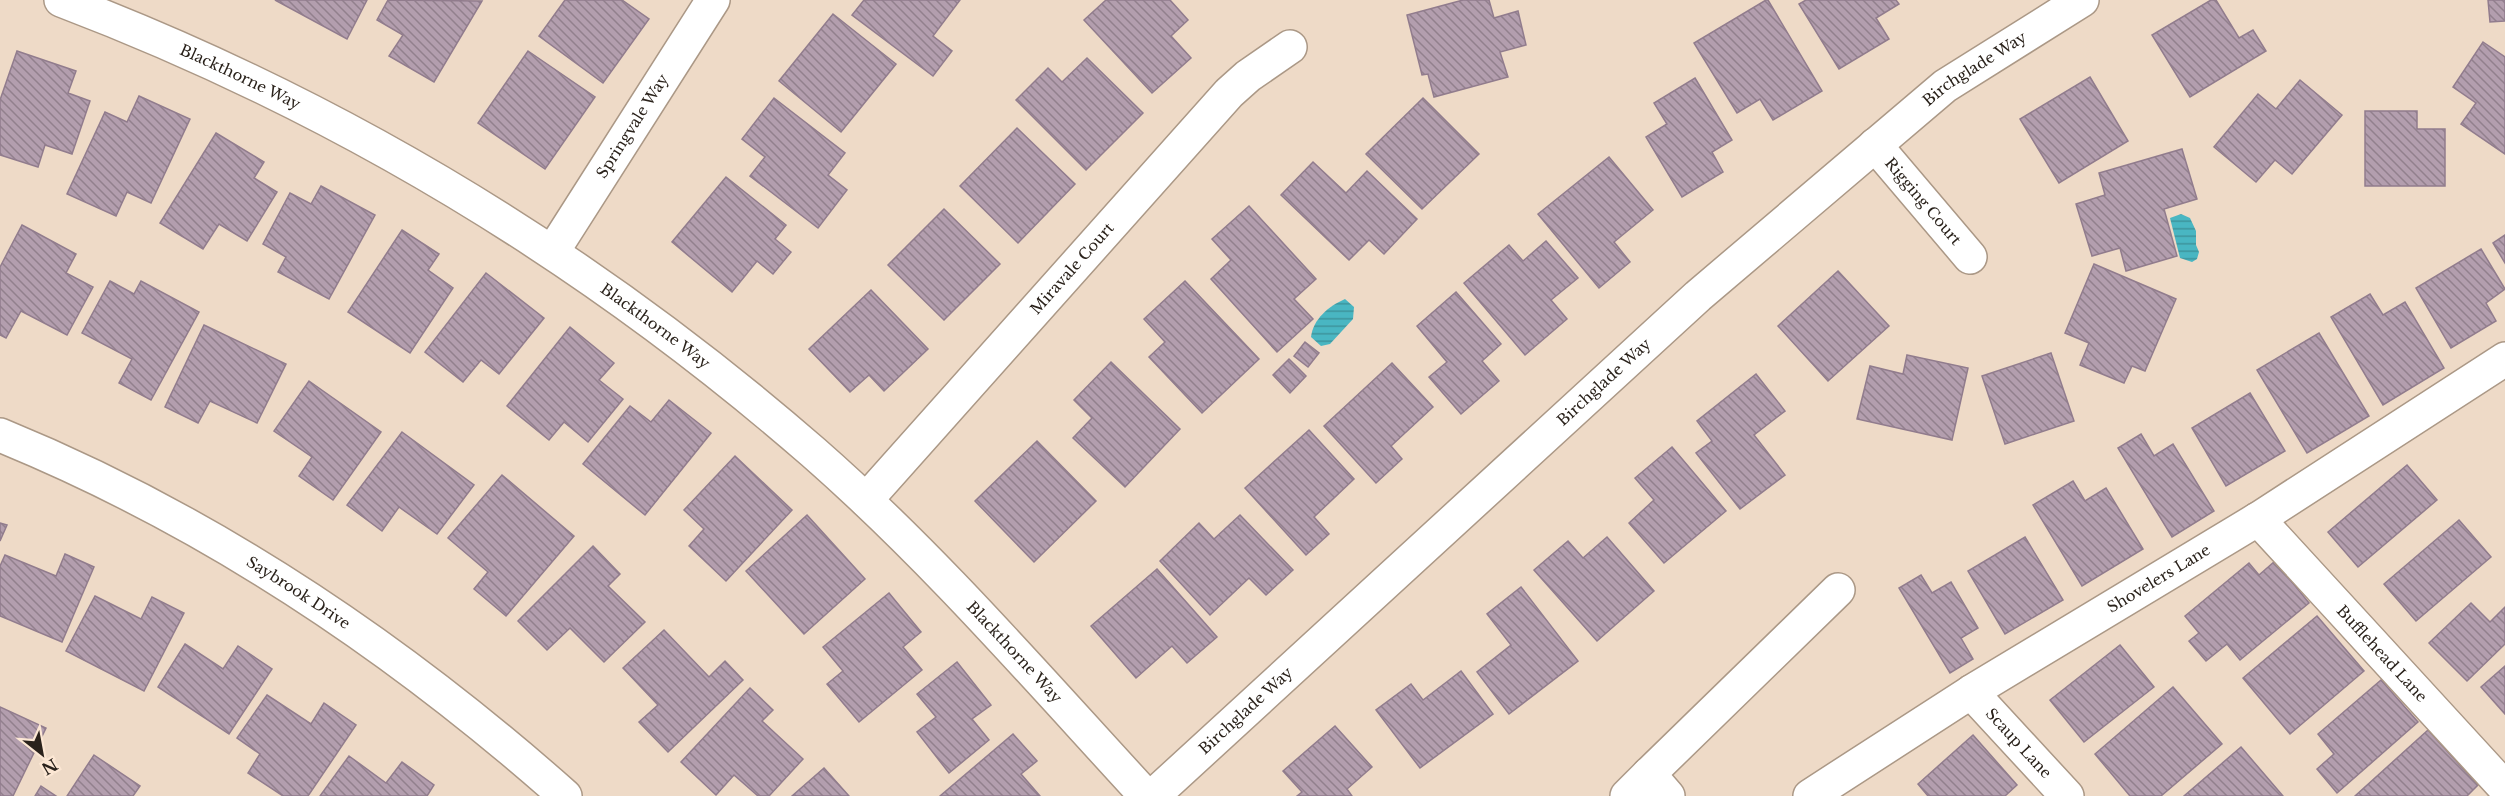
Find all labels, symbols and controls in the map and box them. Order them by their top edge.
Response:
street label: Birchglade Way [1919,27,2030,110]
street label: Blackthorne Way [177,40,304,114]
street label: Springvale Way [592,70,673,182]
street label: Rigging Court [1881,154,1966,249]
street label: Miravale Court [1026,218,1118,318]
street label: Blackthorne Way [597,279,714,373]
street label: Birchglade Way [1553,334,1655,430]
street label: Shovelers Lane [2104,540,2214,617]
street label: Saybrook Drive [243,552,354,633]
street label: Blackthorne Way [963,597,1067,707]
street label: Bufflehead Lane [2333,601,2431,706]
street label: Birchglade Way [1195,662,1297,758]
street label: Scaup Lane [1982,704,2056,782]
north arrow [12,724,72,784]
text: N [38,754,61,779]

